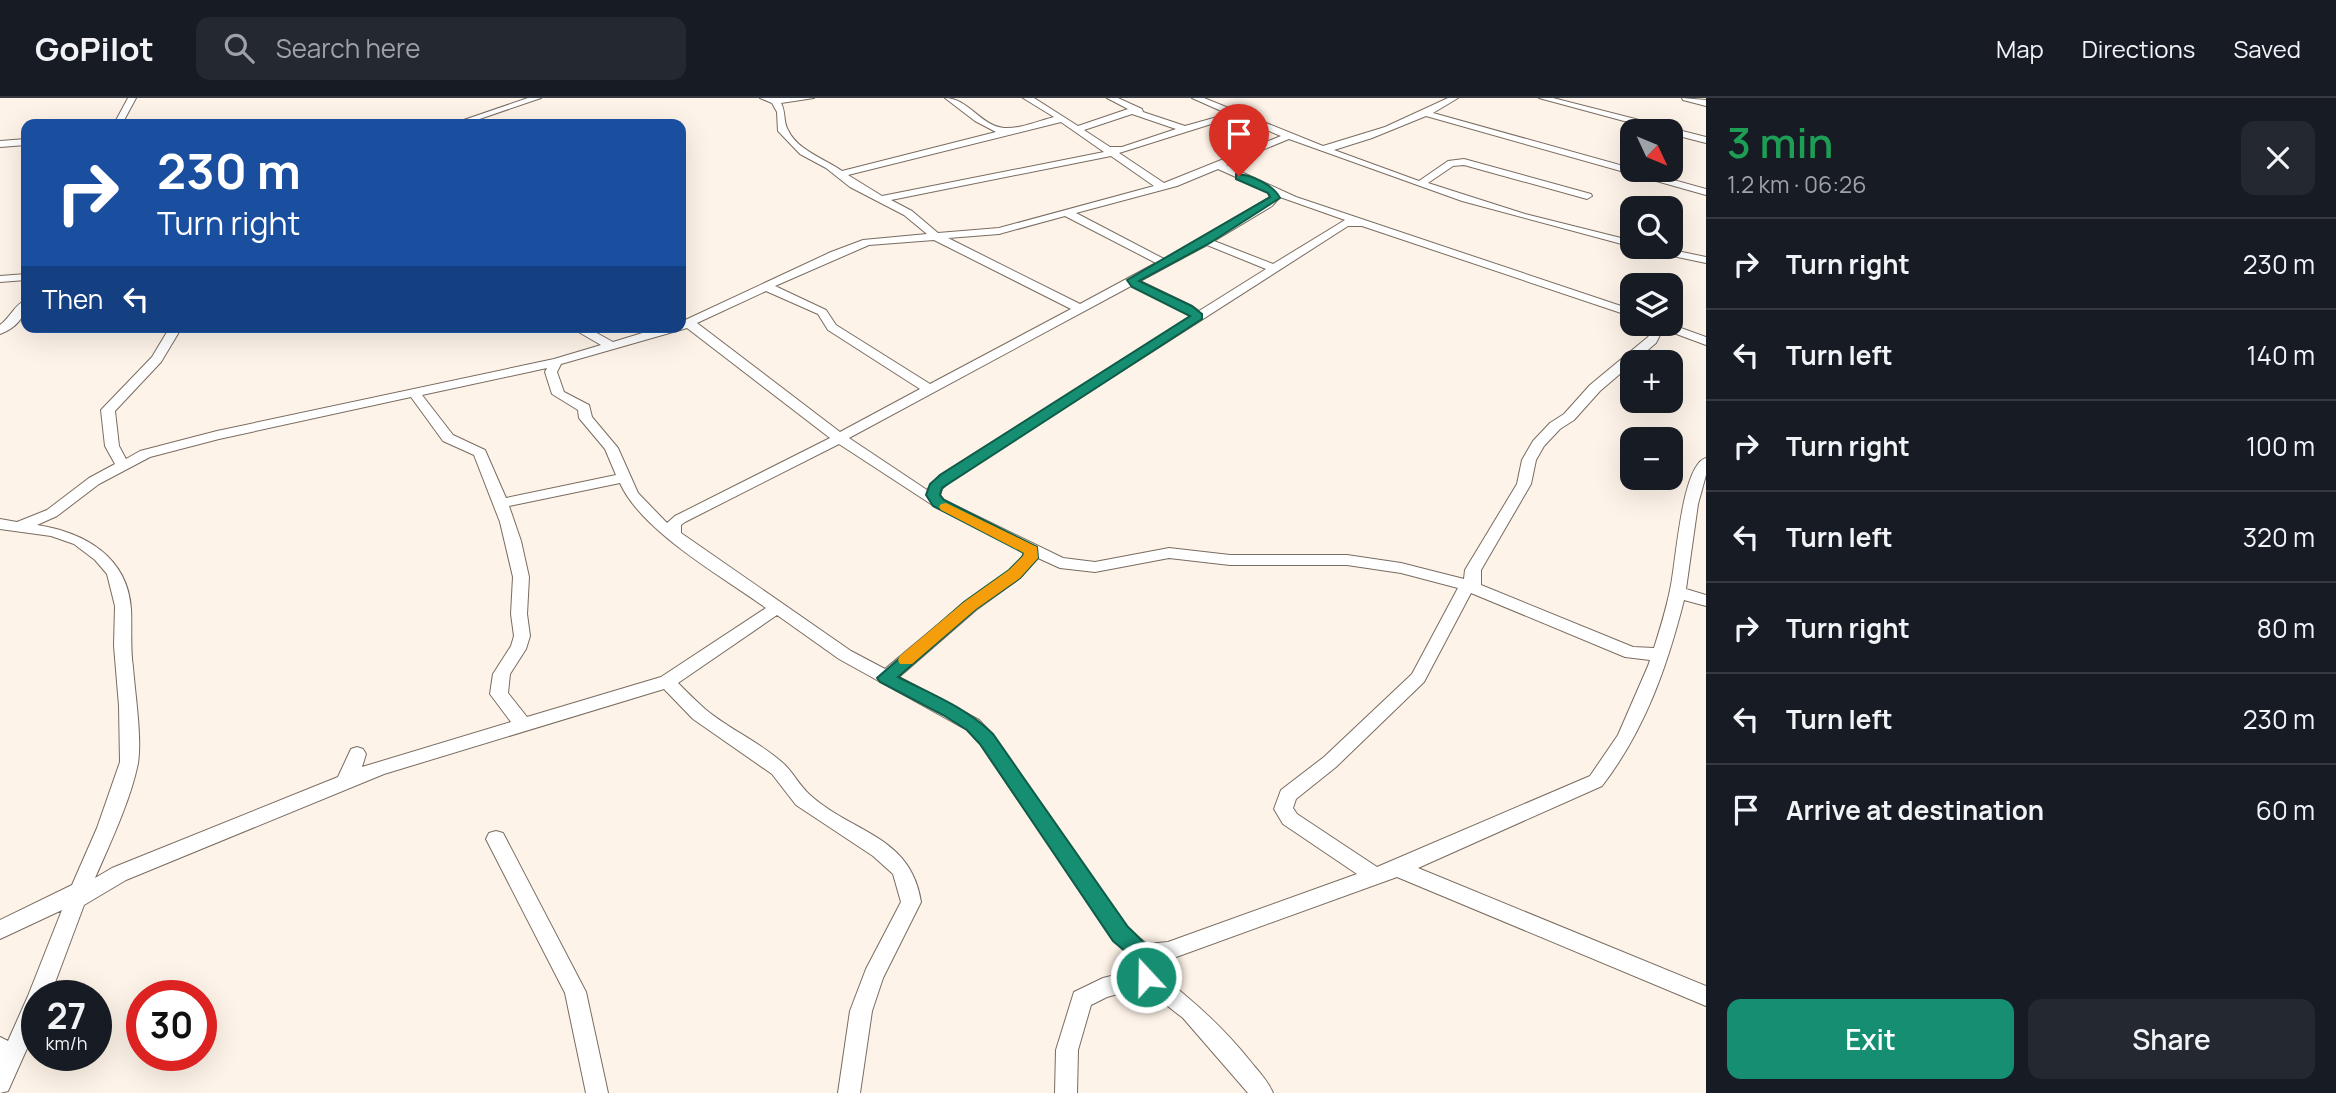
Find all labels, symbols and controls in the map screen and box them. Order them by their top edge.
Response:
search box [196,17,686,80]
text: GoPilot [35,26,154,71]
icon: search [220,29,258,67]
text: Search here [276,30,420,66]
text: Map [1996,32,2044,65]
text: Directions [2082,32,2195,65]
text: Saved [2233,32,2301,65]
pin [1209,104,1269,176]
text: 3 min [1727,113,1833,171]
icon: arrive [1220,115,1258,153]
north arrow [1620,119,1684,182]
map controls [1620,119,1683,490]
button: close [2241,121,2315,195]
text: 230 m [157,137,301,204]
icon: right [42,147,133,238]
text: 1.2 km · 06:26 [1727,168,1866,200]
button: search [1620,196,1683,259]
text: Turn right [157,201,300,245]
icon: right [1727,245,1765,283]
text: Turn right [1786,246,1910,282]
text: 230 m [2243,246,2315,282]
button: layers [1620,273,1683,336]
icon: left [117,280,155,318]
text: Then [42,281,103,317]
icon: left [1727,336,1765,374]
text: Turn left [1786,337,1893,373]
text: 140 m [2246,337,2315,373]
button: + [1620,350,1683,413]
button: − [1620,427,1683,490]
icon: right [1727,427,1765,465]
text: Turn right [1786,428,1910,464]
text: 100 m [2246,428,2315,464]
icon: left [1727,518,1765,556]
text: Turn left [1786,519,1893,555]
text: 320 m [2243,519,2315,555]
icon: right [1727,609,1765,647]
text: Turn right [1786,610,1910,646]
text: 80 m [2257,610,2315,646]
icon: left [1727,700,1765,738]
text: Turn left [1786,701,1893,737]
text: 230 m [2243,701,2315,737]
icon: arrive [1727,791,1765,829]
text: Arrive at destination [1786,792,2044,828]
text: 60 m [2256,792,2315,828]
position arrow [1109,940,1183,1014]
speed limit sign: 30 [126,980,217,1071]
text: 27 [47,992,86,1040]
button: Exit [1727,999,2014,1079]
button: Share [2028,999,2315,1079]
text: km/h [46,1031,87,1055]

